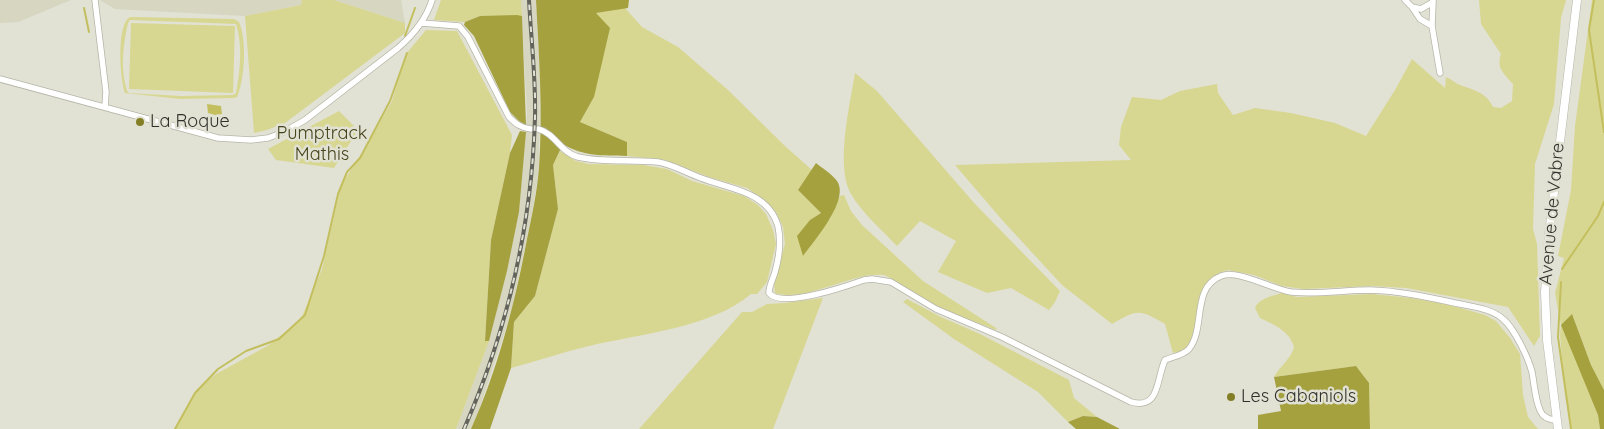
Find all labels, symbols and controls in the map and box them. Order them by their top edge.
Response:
place label: La Roque [150,111,230,133]
marker: La Roque [134,116,146,128]
park label: Pumptrack Mathis [277,123,367,166]
street label: Avenue de Vabre [1535,142,1569,286]
place label: Les Cabaniols [1241,386,1356,408]
marker: Les Cabaniols [1225,391,1237,403]

